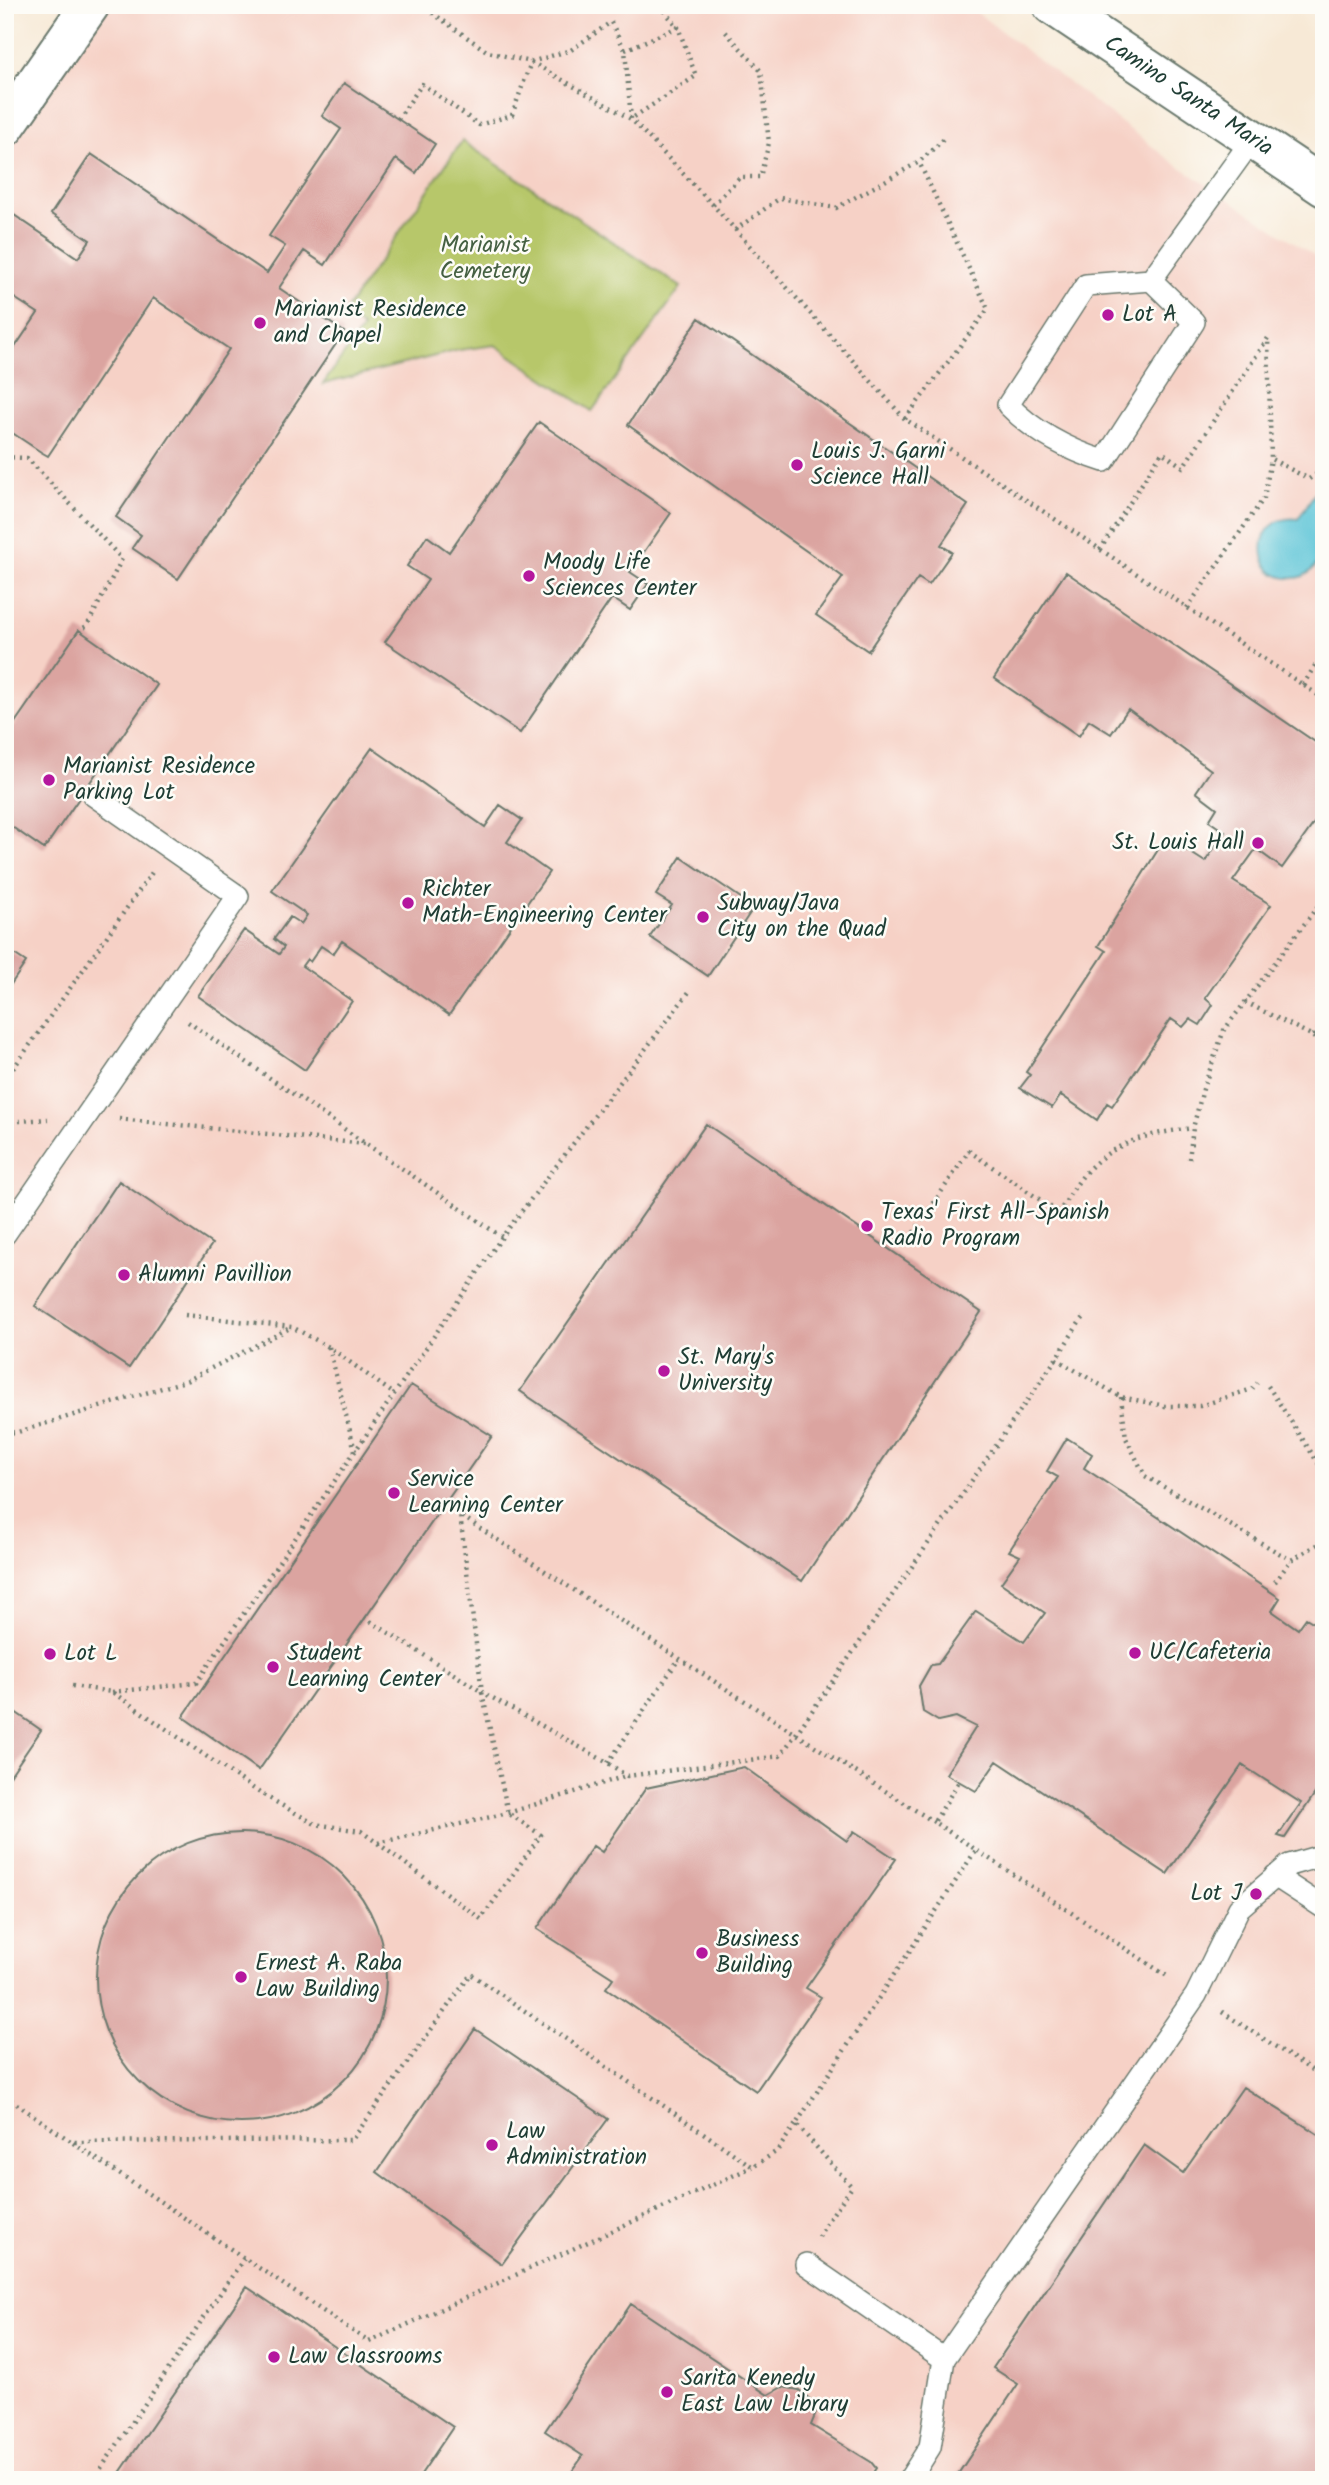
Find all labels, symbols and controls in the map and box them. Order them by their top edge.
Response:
street label: Camino Santa Maria [1096,26,1280,166]
park label: Marianist Cemetery [440,228,531,290]
place label: Marianist Residence and Chapel [274,292,466,354]
place label: Lot A [1122,297,1177,333]
marker: Lot A [1100,307,1116,323]
marker: Marianist Residence and Chapel [252,315,268,331]
place label: Louis J. Garni Science Hall [811,434,947,496]
marker: Louis J. Garni Science Hall [789,457,805,473]
place label: Moody Life Sciences Center [543,545,698,607]
marker: Moody Life Sciences Center [521,568,537,584]
place label: Marianist Residence Parking Lot [63,749,255,811]
marker: Marianist Residence Parking Lot [41,772,57,788]
place label: St. Louis Hall [1112,825,1244,861]
marker: St. Louis Hall [1250,835,1266,851]
place label: Richter Math-Engineering Center [422,872,668,934]
place label: Subway/Java City on the Quad [717,886,886,948]
marker: Richter Math-Engineering Center [400,895,416,911]
marker: Subway/Java City on the Quad [695,909,711,925]
place label: Texas' First All-Spanish Radio Program [881,1195,1109,1257]
marker: Texas' First All-Spanish Radio Program [859,1218,875,1234]
place label: Alumni Pavillion [138,1257,292,1293]
marker: Alumni Pavillion [116,1267,132,1283]
place label: St. Mary's University [678,1340,774,1402]
marker: St. Mary's University [656,1363,672,1379]
place label: Service Learning Center [408,1462,564,1524]
marker: Service Learning Center [386,1485,402,1501]
place label: UC/Cafeteria [1149,1635,1271,1671]
place label: Lot L [64,1636,118,1672]
place label: Student Learning Center [287,1636,443,1698]
marker: UC/Cafeteria [1127,1645,1143,1661]
marker: Lot L [42,1646,58,1662]
marker: Student Learning Center [265,1659,281,1675]
place label: Lot J [1190,1876,1243,1912]
marker: Lot J [1248,1886,1264,1902]
place label: Business Building [716,1922,799,1984]
marker: Business Building [694,1945,710,1961]
place label: Ernest A. Raba Law Building [255,1946,402,2008]
marker: Ernest A. Raba Law Building [233,1969,249,1985]
place label: Law Administration [506,2114,647,2176]
marker: Law Administration [484,2137,500,2153]
place label: Law Classrooms [288,2339,443,2375]
marker: Law Classrooms [266,2349,282,2365]
place label: Sarita Kenedy East Law Library [681,2361,848,2423]
marker: Sarita Kenedy East Law Library [659,2384,675,2400]

